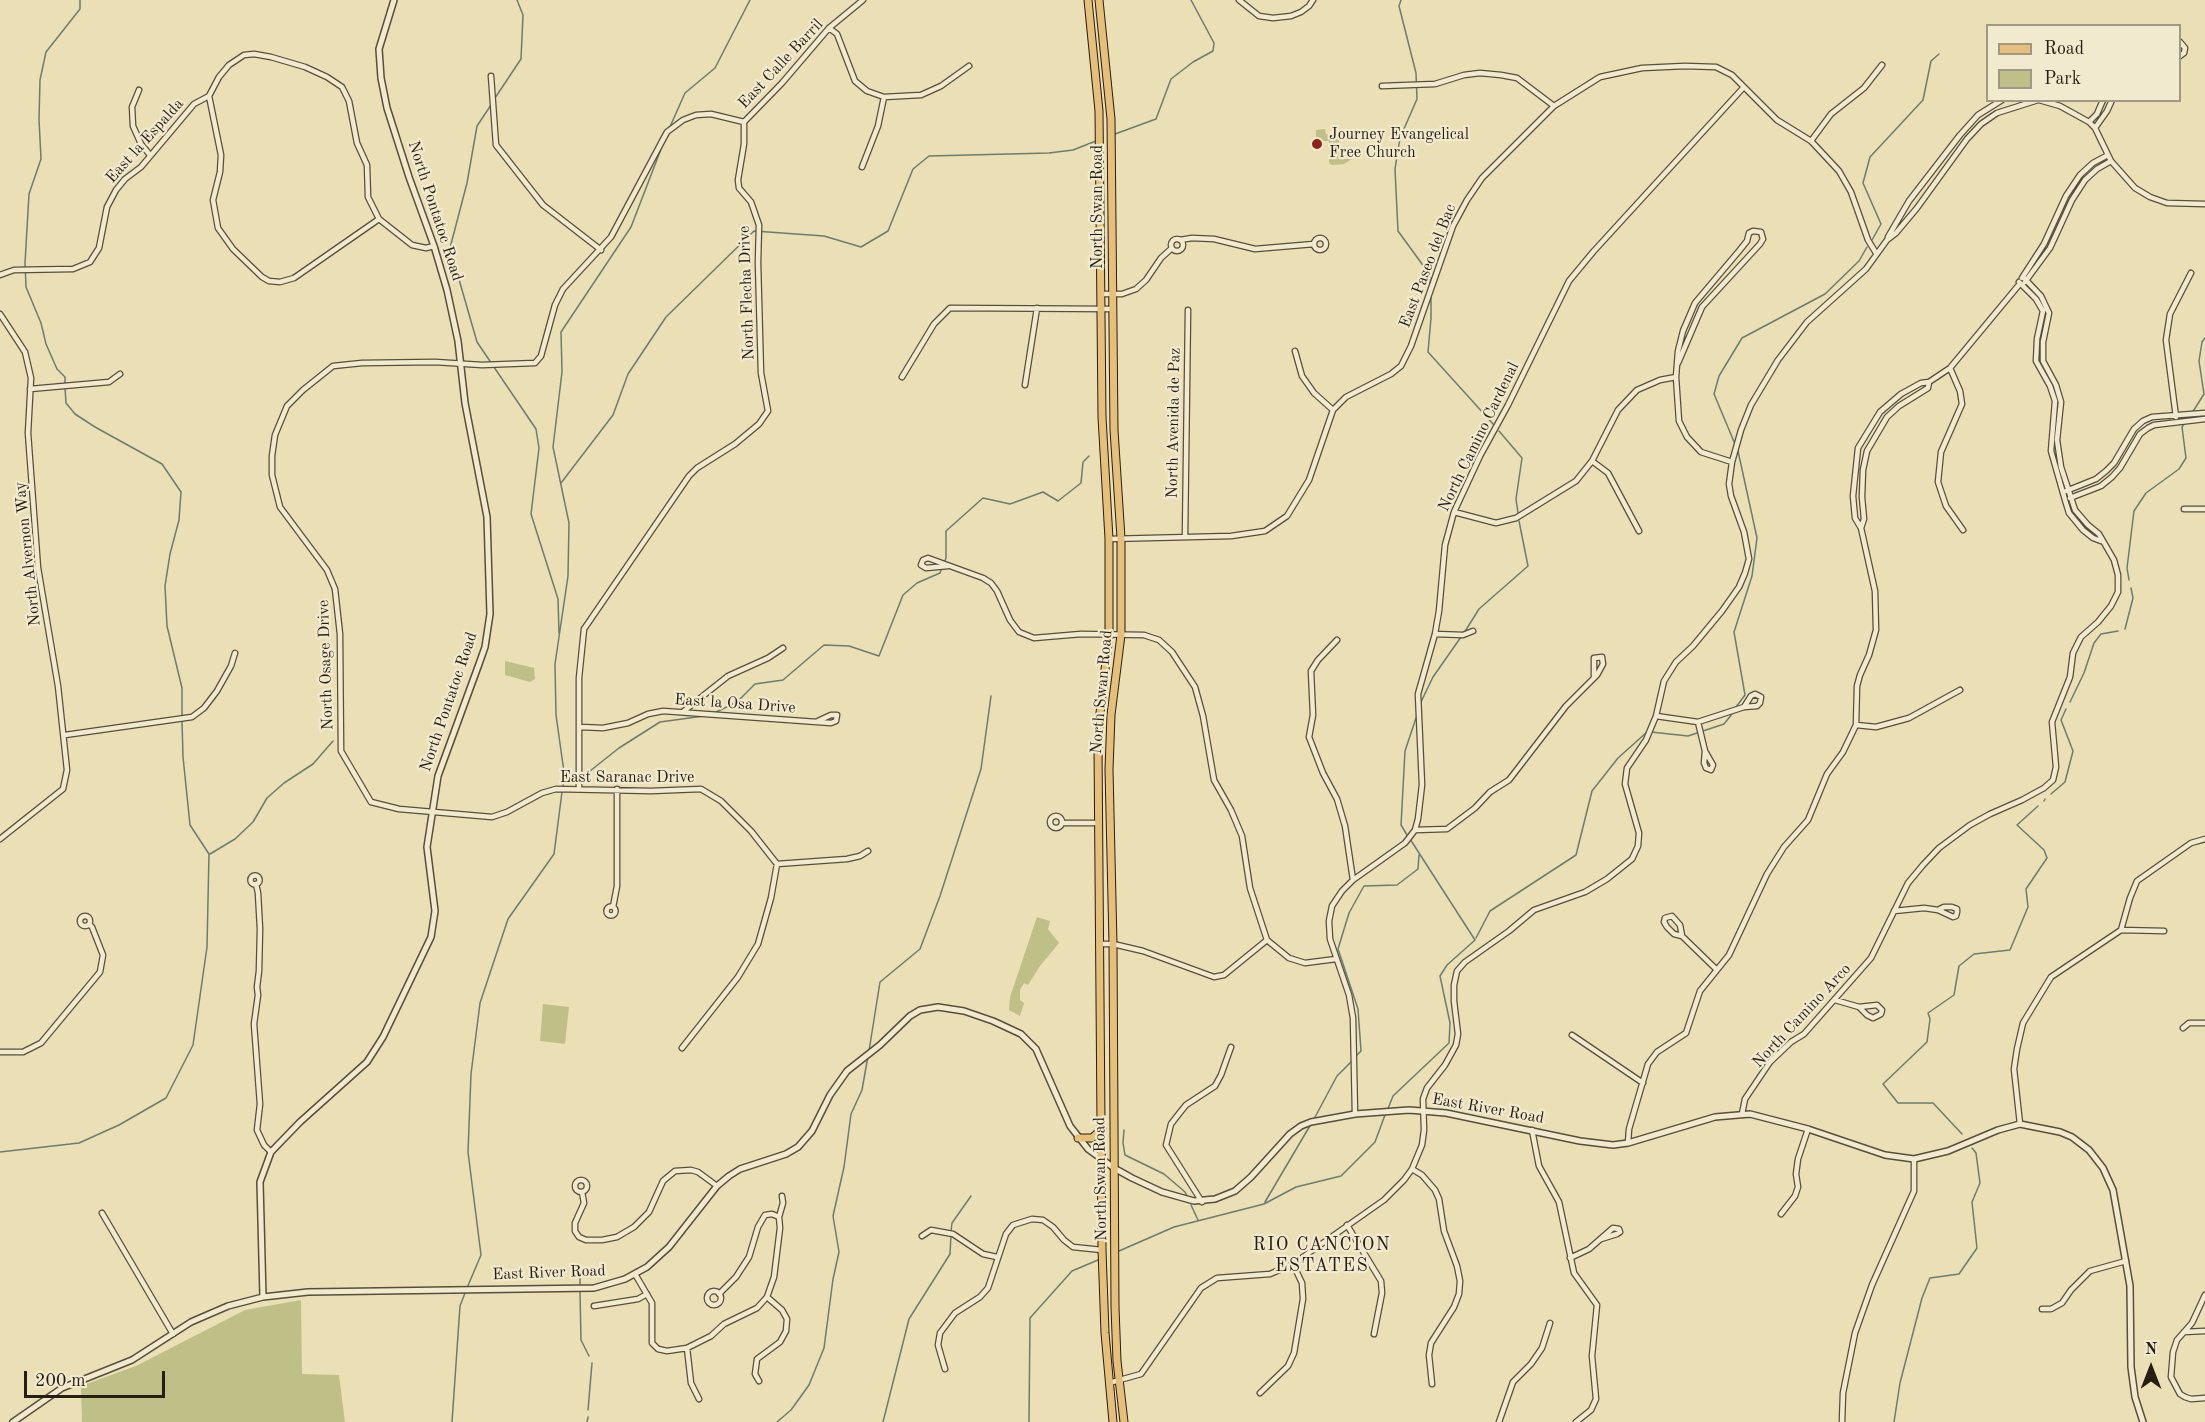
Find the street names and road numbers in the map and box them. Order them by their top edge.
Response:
street label: East Calle Barril [734,15,828,113]
street label: East la Espalda [102,95,188,187]
street label: North Pontatoc Road [403,138,467,284]
street label: North Swan Road [1088,145,1108,269]
street label: East Paseo del Bac [1396,201,1460,331]
street label: North Flecha Drive [735,225,759,361]
street label: North Avenida de Paz [1163,347,1185,499]
street label: North Camino Cardenal [1434,359,1524,515]
street label: North Alvernon Way [11,481,45,627]
street label: North Osage Drive [314,599,338,731]
street label: North Swan Road [1087,629,1117,755]
street label: North Pontatoc Road [416,630,482,774]
street label: East la Osa Drive [674,690,796,718]
street label: East Saranac Drive [560,768,694,788]
street label: North Camino Arco [1749,960,1855,1072]
street label: East River Road [1430,1090,1546,1128]
street label: North Swan Road [1090,1117,1112,1241]
street label: East River Road [492,1261,606,1285]

